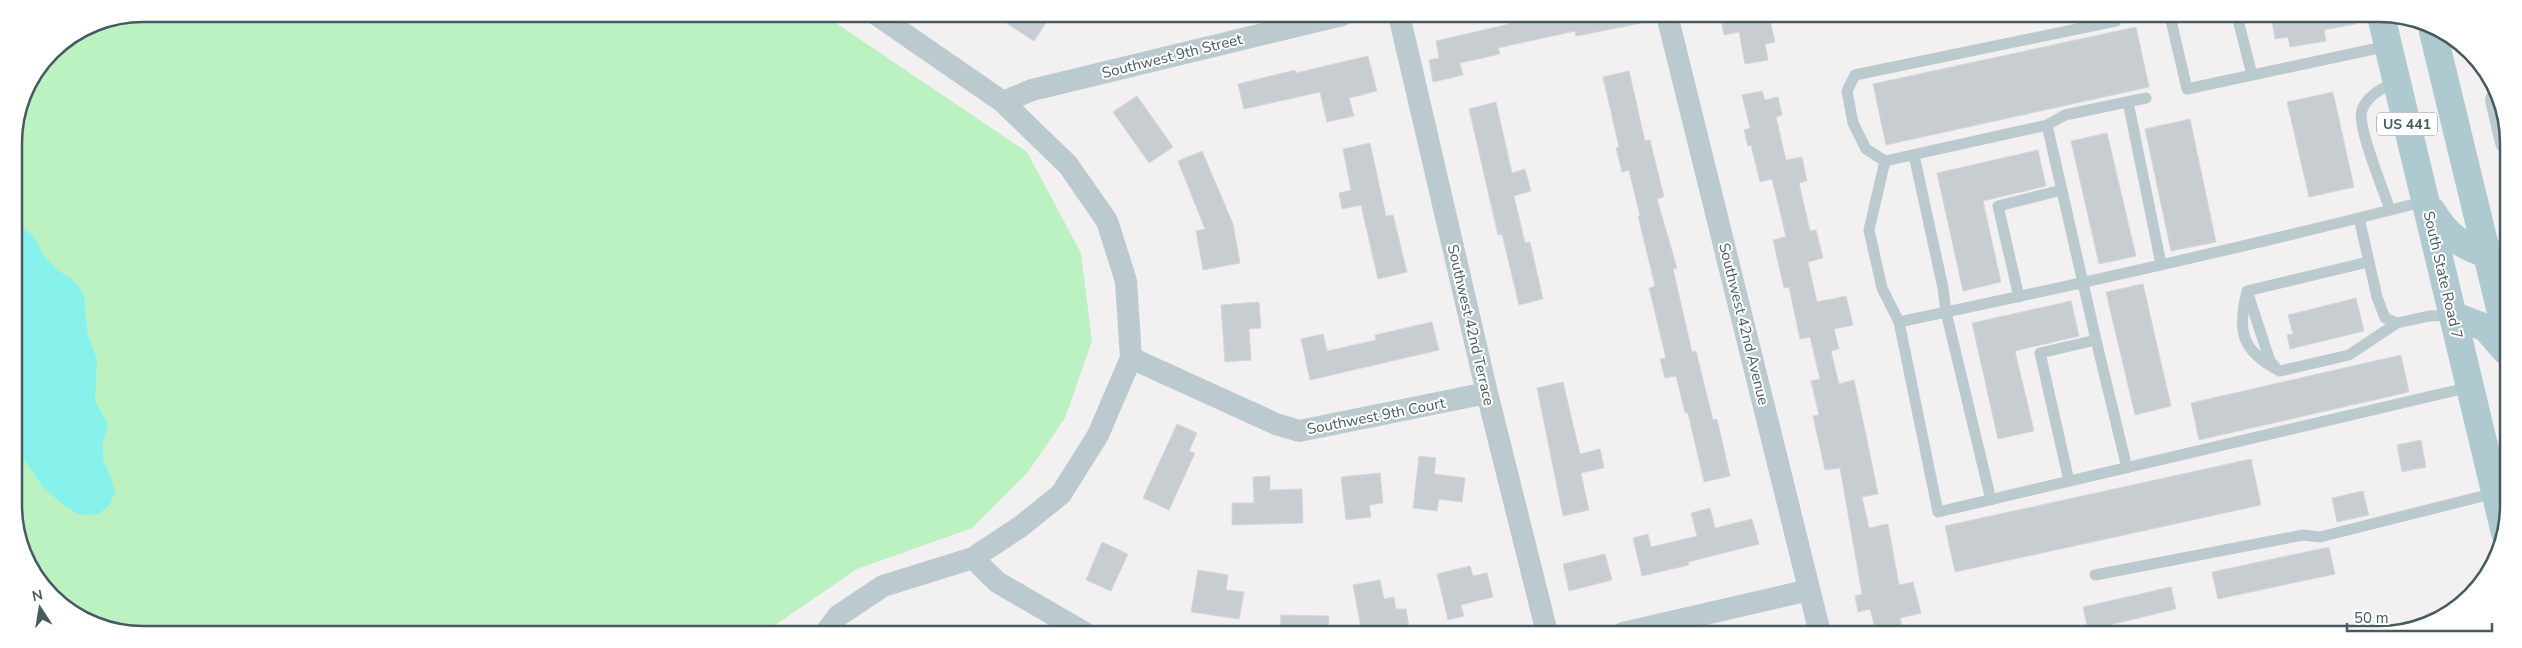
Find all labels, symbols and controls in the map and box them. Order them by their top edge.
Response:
street label: Southwest 9th Street [1100,29,1245,83]
road number: US 441 [2377,112,2437,136]
street label: South State Road 7 [2419,209,2467,341]
street label: Southwest 42nd Avenue [1714,241,1774,407]
street label: Southwest 42nd Terrace [1443,242,1499,408]
street label: Southwest 9th Court [1305,393,1448,439]
north arrow [15,583,65,633]
text: N [30,585,45,606]
scale bar [2347,600,2492,632]
text: 50 m [2354,608,2389,628]

